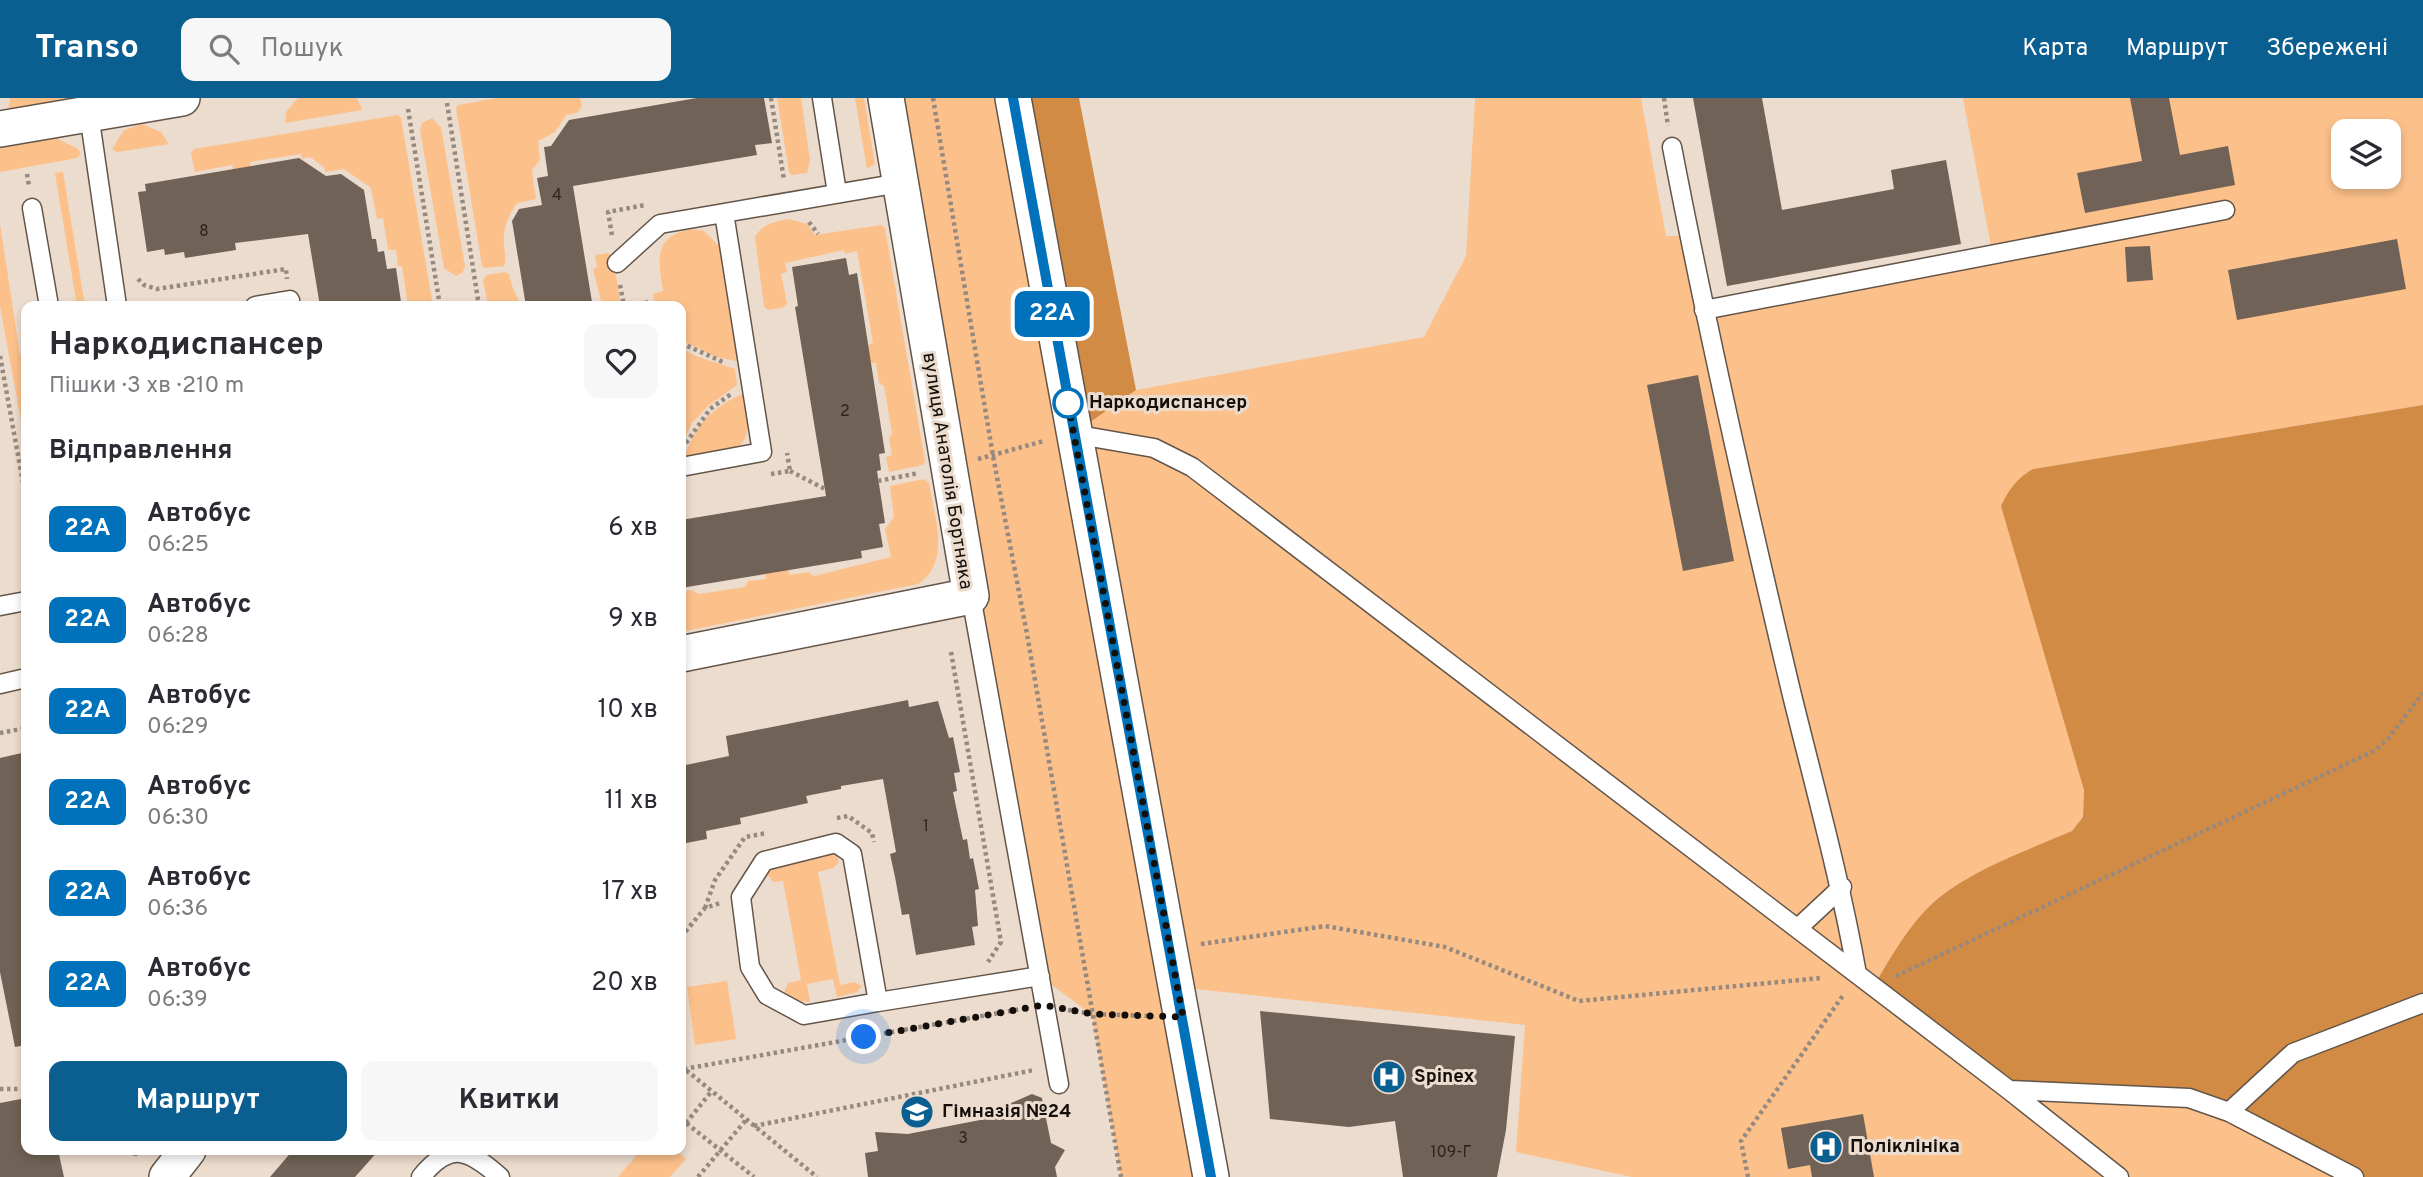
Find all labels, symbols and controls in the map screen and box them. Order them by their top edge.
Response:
search box [181,18,671,81]
text: Transo [35,28,139,70]
icon: search [205,30,243,68]
text: Пошук [261,33,344,66]
text: Карта [2022,34,2088,64]
text: Маршрут [2126,34,2228,64]
text: Збережені [2266,34,2388,64]
map controls [2331,119,2401,189]
button: layers [2331,119,2401,189]
house number: 4 [552,186,562,206]
house number: 8 [199,222,209,242]
line badge: 22А [1012,291,1092,337]
text: 22А [1029,299,1075,329]
button: heart [584,324,658,398]
text: Наркодиспансер [49,325,324,367]
street label: вулиця Анатолія Бортняка [916,351,978,591]
text: Пішки · 3 хв · 210 m [49,372,244,401]
marker: Наркодиспансер [1053,388,1083,418]
place label: Наркодиспансер [1089,391,1247,415]
house number: 2 [840,402,850,422]
text: Відправлення [49,435,232,468]
text: Автобус [147,498,252,531]
text: 6 хв [608,512,658,545]
text: 22А [64,514,111,544]
text: 06:25 [147,531,209,560]
text: Автобус [147,589,252,622]
text: 9 хв [608,603,658,636]
text: 22А [64,605,111,635]
text: 06:28 [147,622,209,651]
text: Автобус [147,680,252,713]
text: 10 хв [597,694,658,727]
text: 22А [64,696,111,726]
text: 06:29 [147,713,208,742]
text: Автобус [147,771,252,804]
text: 11 хв [604,785,658,818]
text: 22А [64,787,111,817]
text: 06:30 [147,804,209,833]
house number: 1 [923,817,929,837]
text: Автобус [147,862,252,895]
text: 17 хв [602,876,658,909]
text: 22А [64,878,111,908]
text: 06:36 [147,895,208,924]
text: Автобус [147,953,252,986]
text: 20 хв [591,967,658,1000]
text: 22А [64,969,111,999]
text: 06:39 [147,986,208,1015]
your location [846,1019,881,1054]
hospital icon: Spinex [1370,1058,1408,1096]
button: Маршрут [49,1061,347,1141]
button: Квитки [361,1061,658,1141]
place label: Spinex [1414,1065,1474,1089]
school or university icon: Гімназія №24 [898,1093,936,1131]
place label: Гімназія №24 [942,1100,1071,1124]
hospital icon: Поліклініка [1807,1128,1845,1166]
house number: 3 [958,1129,968,1149]
place label: Поліклініка [1850,1135,1960,1159]
house number: 109-Г [1430,1143,1472,1163]

